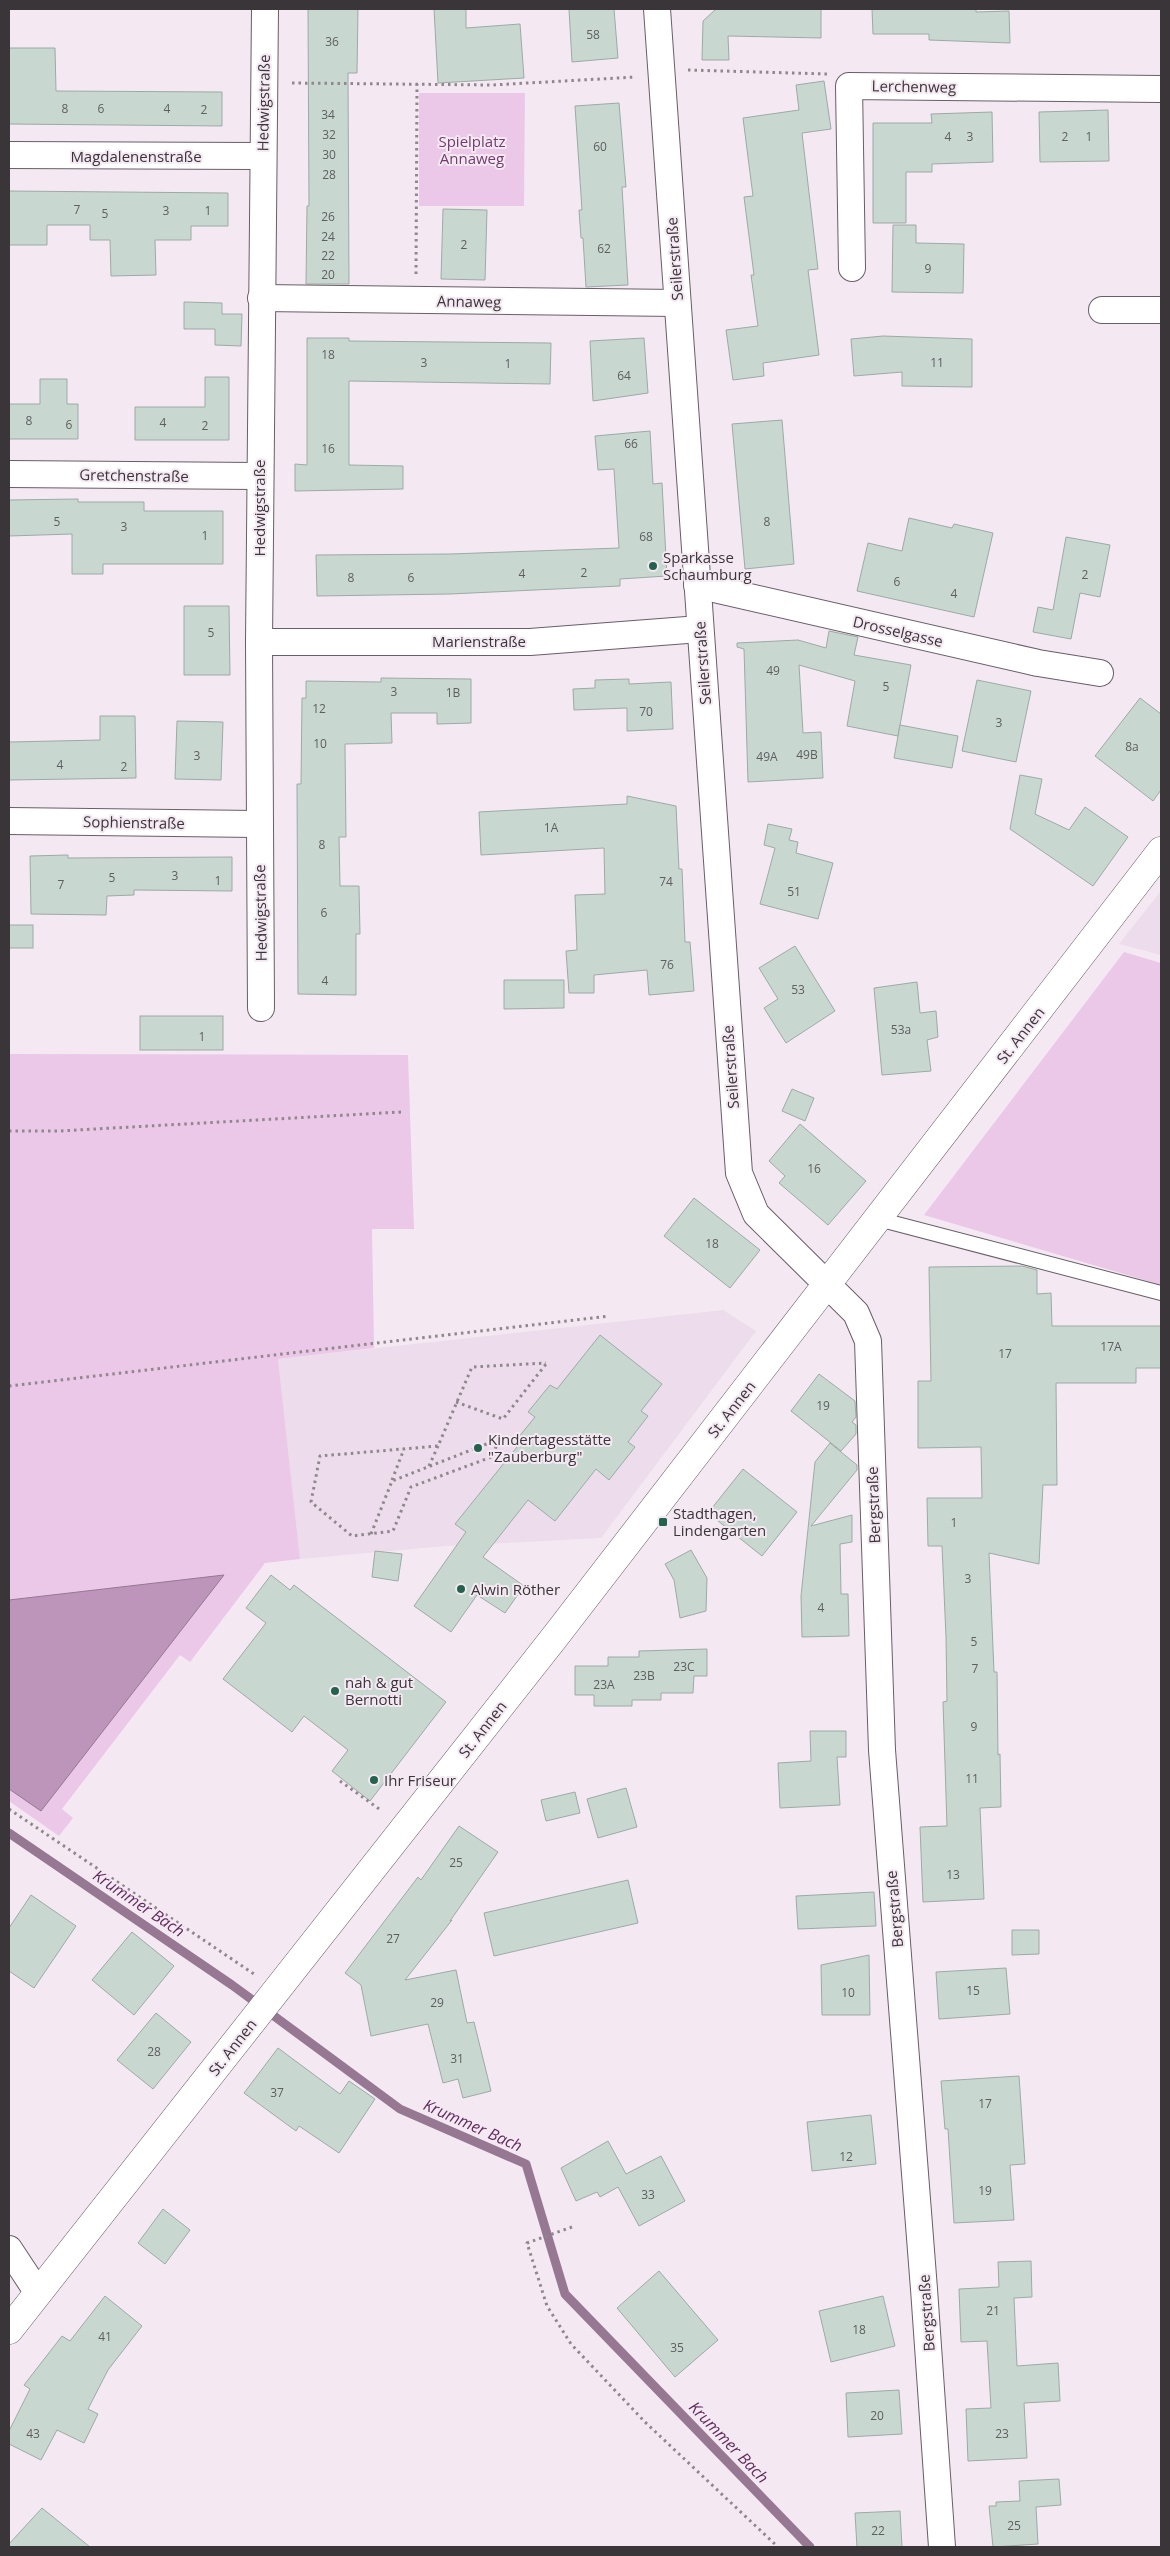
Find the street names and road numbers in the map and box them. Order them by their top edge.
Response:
street label: Hedwigstraße [252,54,274,152]
street label: Lerchenweg [872,75,956,97]
street label: Magdalenenstraße [70,146,202,166]
street label: Seilerstraße [661,217,687,301]
street label: Annaweg [437,290,501,312]
street label: Hedwigstraße [249,460,269,556]
street label: Gretchenstraße [79,464,189,486]
street label: Drosselgasse [851,611,945,651]
street label: Seilerstraße [689,621,715,705]
street label: Marienstraße [432,631,526,651]
street label: Sophienstraße [83,811,185,833]
street label: Hedwigstraße [249,864,271,962]
street label: St. Annen [992,1002,1048,1068]
street label: Seilerstraße [717,1025,743,1109]
street label: St. Annen [703,1376,759,1442]
street label: Bergstraße [862,1466,884,1544]
street label: St. Annen [454,1696,510,1762]
street label: Bergstraße [881,1870,907,1948]
street label: St. Annen [204,2014,260,2080]
street label: Bergstraße [913,2274,939,2352]

